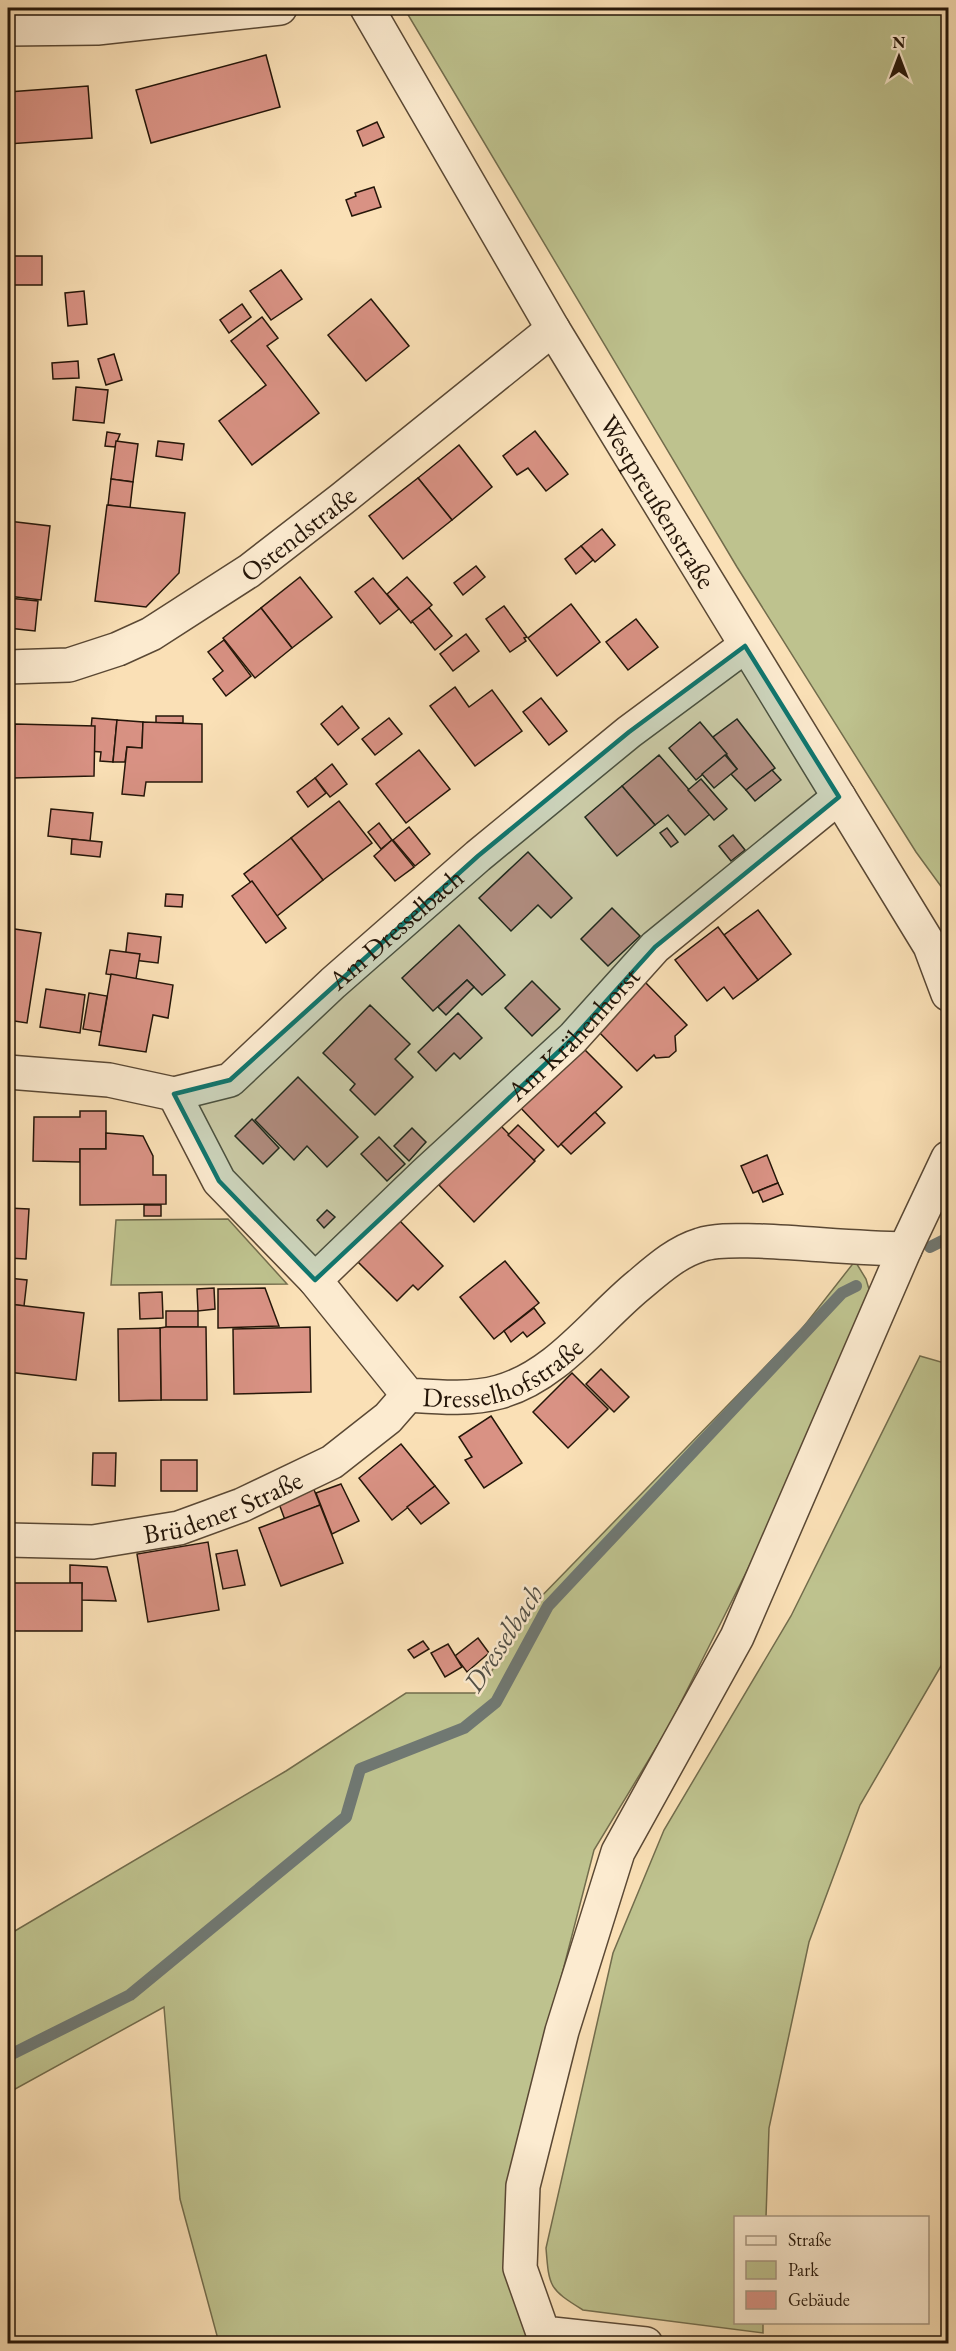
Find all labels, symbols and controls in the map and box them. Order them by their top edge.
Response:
north arrow [869,27,929,87]
text: N [893,32,906,53]
street label: Westpreußenstraße [592,408,725,595]
street label: Ostendstraße [233,477,363,589]
street label: Am Dresselbach [320,860,470,998]
street label: Am Krähenhorst [498,958,647,1109]
street label: Dresselhofstraße [422,1329,590,1415]
street label: Brüdener Straße [141,1461,308,1551]
water label: Dresselbach [454,1577,551,1700]
legend [734,2216,929,2324]
text: Straße [788,2228,831,2251]
text: Park [788,2258,819,2281]
text: Gebäude [788,2288,850,2311]

